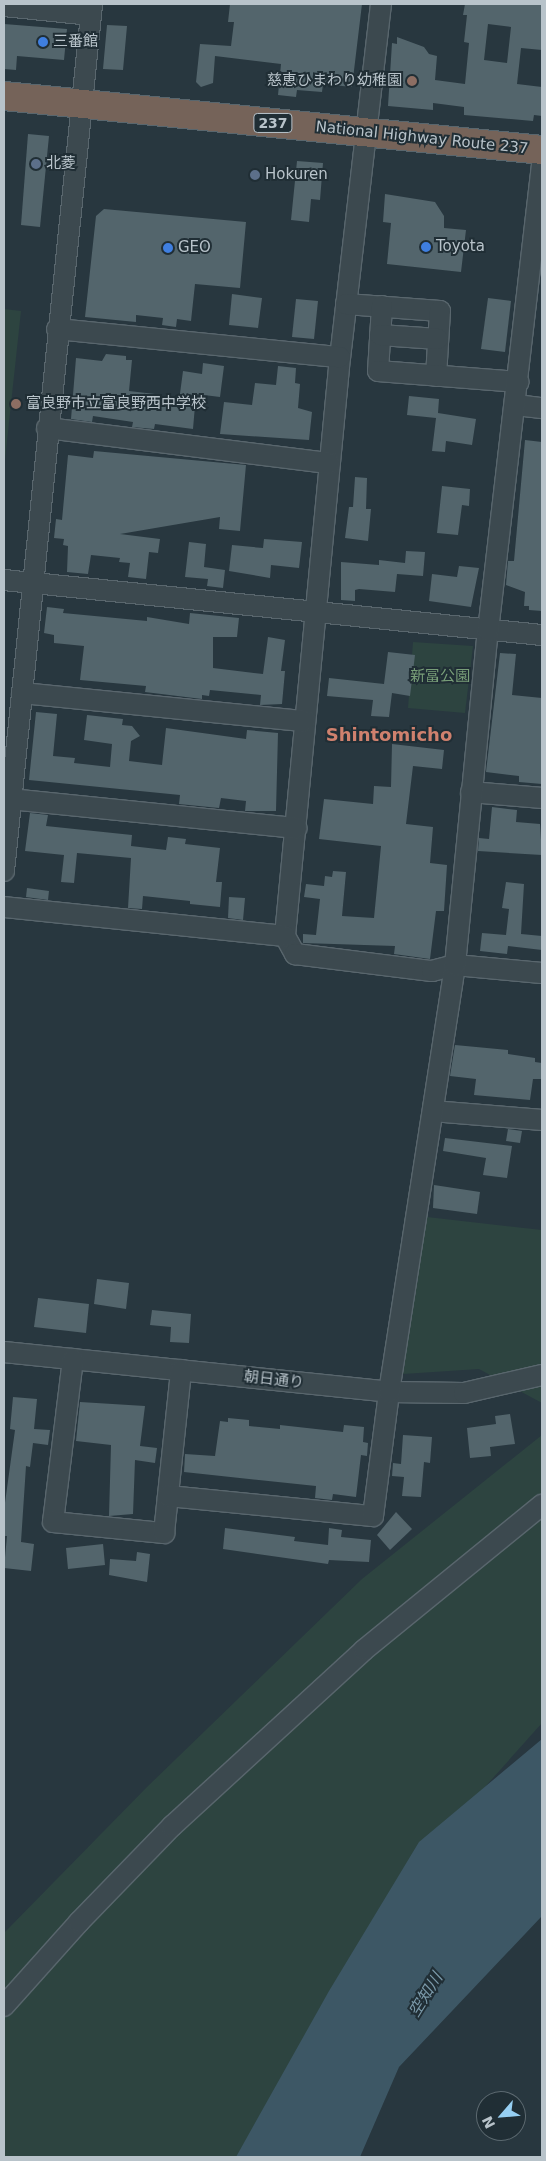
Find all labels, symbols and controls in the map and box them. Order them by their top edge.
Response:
place label: 三番館 [53,33,98,51]
marker: 三番館 [37,36,49,48]
place label: 慈恵ひまわり幼稚園 [267,72,402,90]
marker: 慈恵ひまわり幼稚園 [406,75,418,87]
road number: 237 [253,112,293,134]
street label: National Highway Route 237 [315,118,529,158]
place label: 北菱 [46,155,76,173]
marker: 北菱 [30,158,42,170]
place label: Hokuren [265,166,328,184]
marker: Hokuren [249,169,261,181]
place label: Toyota [436,238,485,256]
place label: GEO [178,239,211,257]
marker: Toyota [420,241,432,253]
marker: GEO [162,242,174,254]
place label: 富良野市立富良野西中学校 [26,395,206,413]
marker: 富良野市立富良野西中学校 [10,398,22,410]
park label: 新冨公園 [410,668,470,686]
district label: Shintomicho [326,724,452,746]
street label: 朝日通り [243,1368,305,1392]
water label: 空知川 [405,1970,447,2020]
north arrow [476,2091,526,2141]
text: N [479,2114,498,2131]

